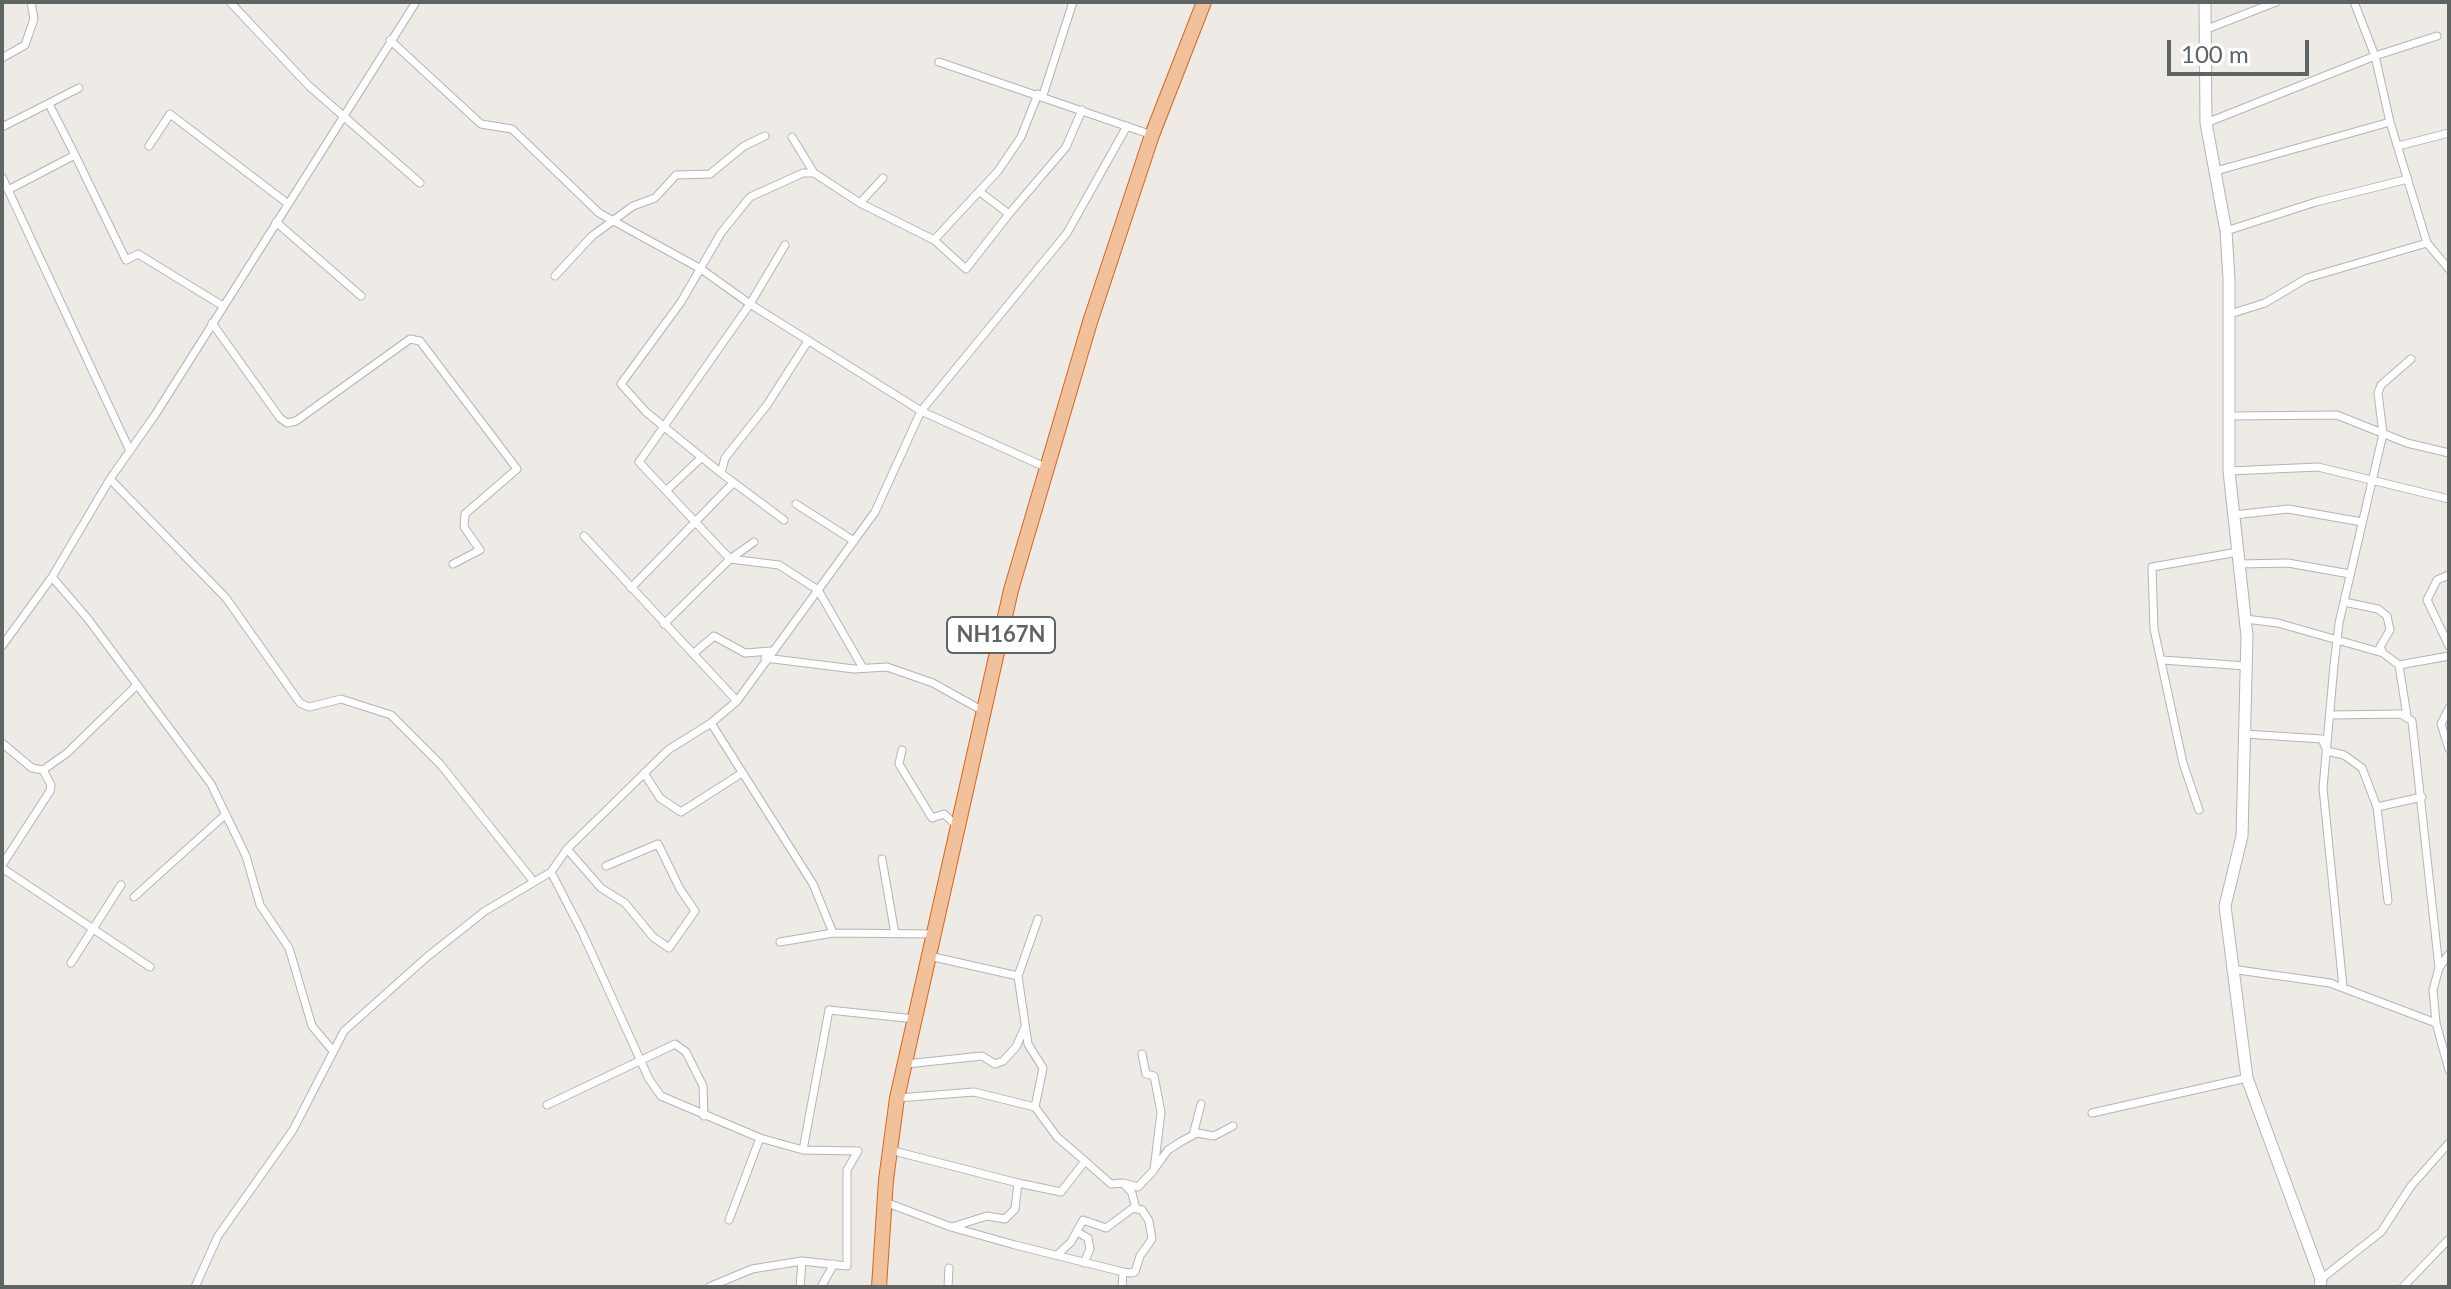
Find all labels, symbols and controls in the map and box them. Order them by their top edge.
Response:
scale bar [2171,24,2313,74]
text: 100 m [2181,39,2249,68]
road number: NH167N [947,617,1055,653]

